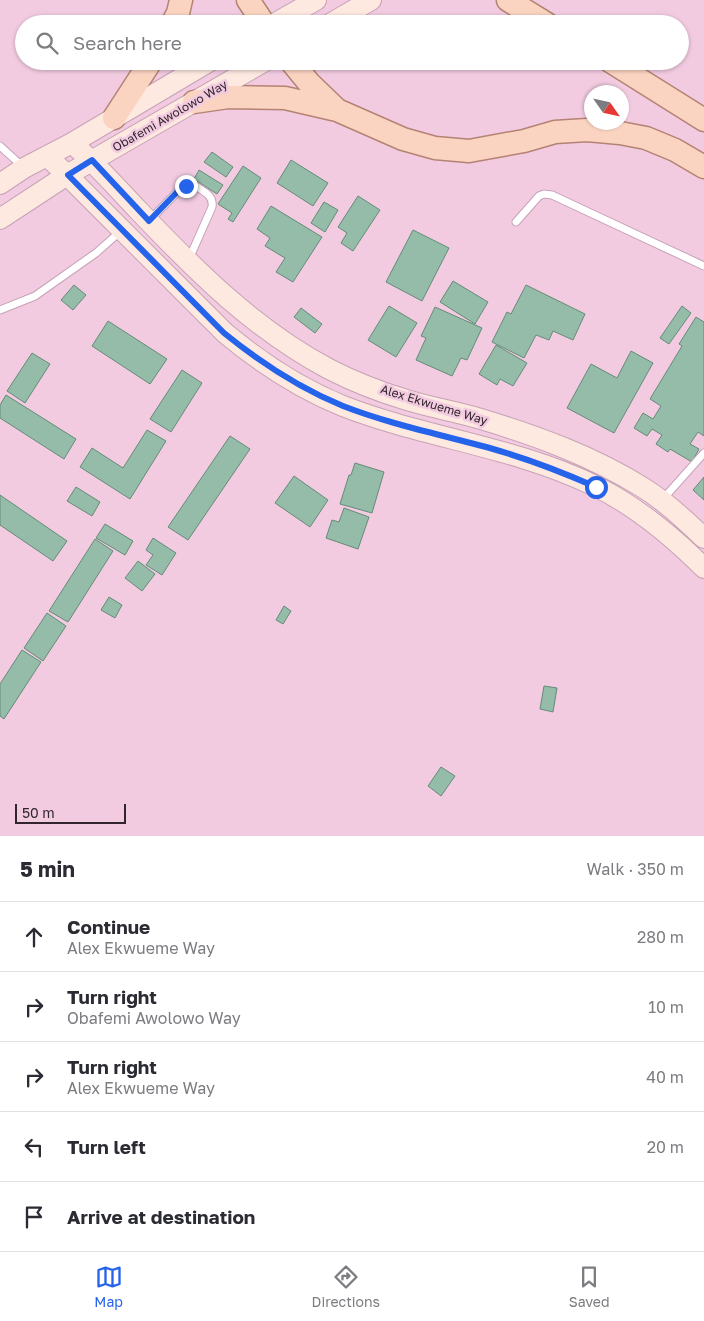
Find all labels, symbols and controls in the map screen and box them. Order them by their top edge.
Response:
search box [15,15,689,70]
icon: search [33,29,61,57]
text: Search here [73,31,182,54]
street label: Obafemi Awolowo Way [110,76,230,155]
north arrow [584,85,629,130]
route end [175,175,198,198]
street label: Alex Ekwueme Way [379,381,490,428]
route start [585,476,608,499]
scale bar [15,801,126,824]
text: 50 m [22,804,55,821]
text: 5 min [20,856,75,882]
text: Walk · 350 m [587,859,684,879]
text: Continue [67,915,150,938]
icon: ahead [20,923,48,951]
text: 280 m [637,927,684,947]
text: Alex Ekwueme Way [67,938,215,958]
text: Turn right [67,985,157,1008]
icon: right [20,993,48,1021]
text: 10 m [648,997,684,1017]
text: Obafemi Awolowo Way [67,1008,241,1028]
text: Turn right [67,1055,157,1078]
icon: right [20,1063,48,1091]
text: 40 m [646,1067,684,1087]
text: Alex Ekwueme Way [67,1078,215,1098]
icon: left [20,1133,48,1161]
text: Turn left [67,1135,146,1158]
text: 20 m [647,1137,684,1157]
icon: arrive [20,1203,48,1231]
text: Arrive at destination [67,1205,255,1228]
tab: Map [94,1263,123,1310]
tab: Directions [312,1263,380,1310]
tab: Saved [569,1263,610,1310]

